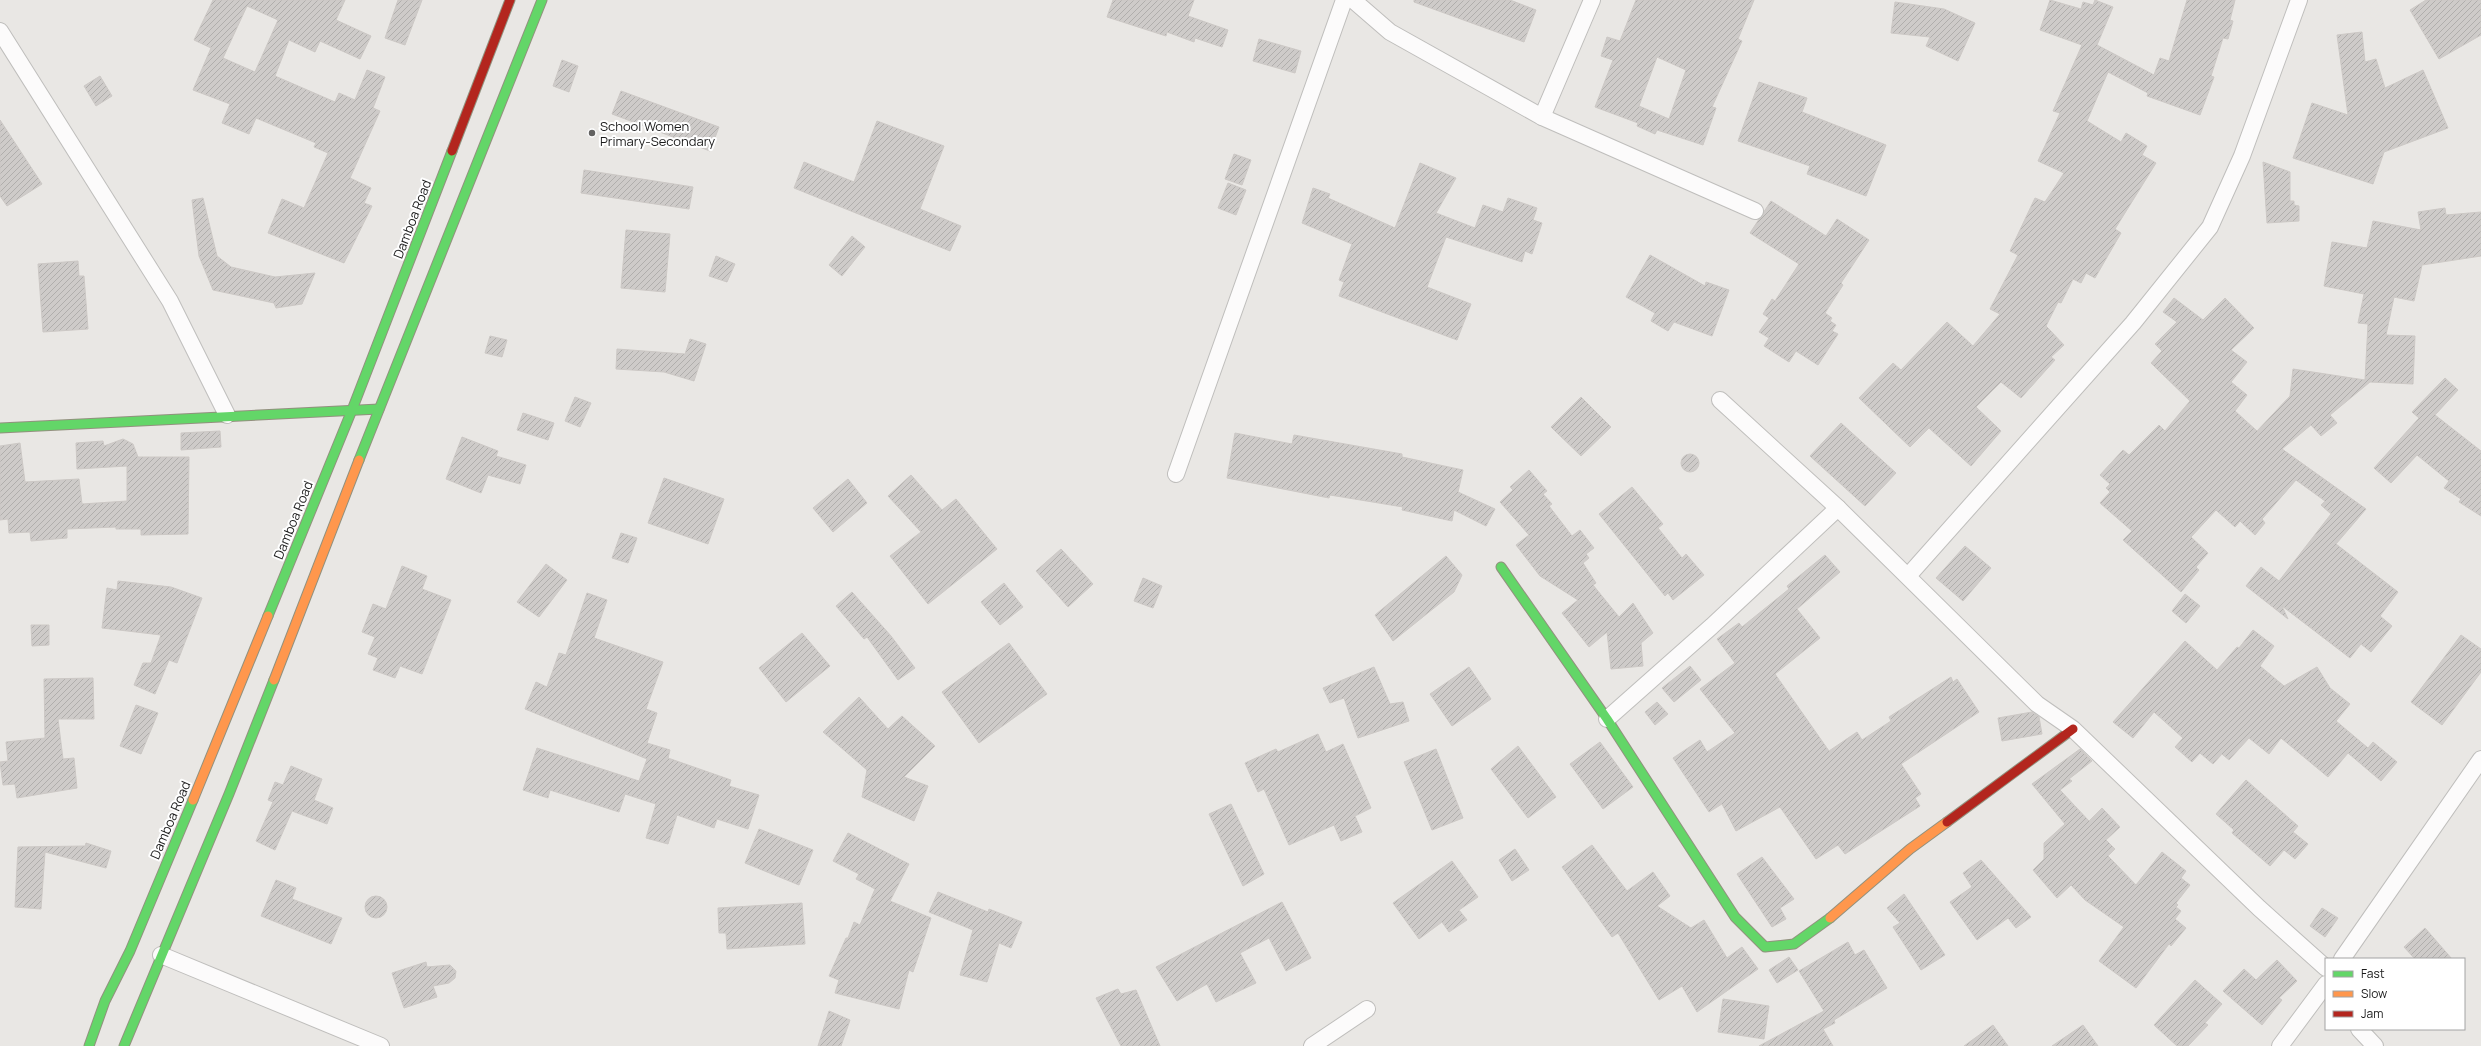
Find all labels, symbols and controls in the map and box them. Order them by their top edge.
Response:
place label: School Women Primary-Secondary [600,117,715,150]
marker: School Women Primary-Secondary [587,128,597,138]
street label: Damboa Road [389,177,435,261]
street label: Damboa Road [269,478,317,562]
street label: Damboa Road [146,778,194,862]
legend [2325,958,2465,1030]
text: Fast [2361,965,2385,982]
text: Slow [2361,985,2387,1002]
text: Jam [2361,1005,2383,1022]

